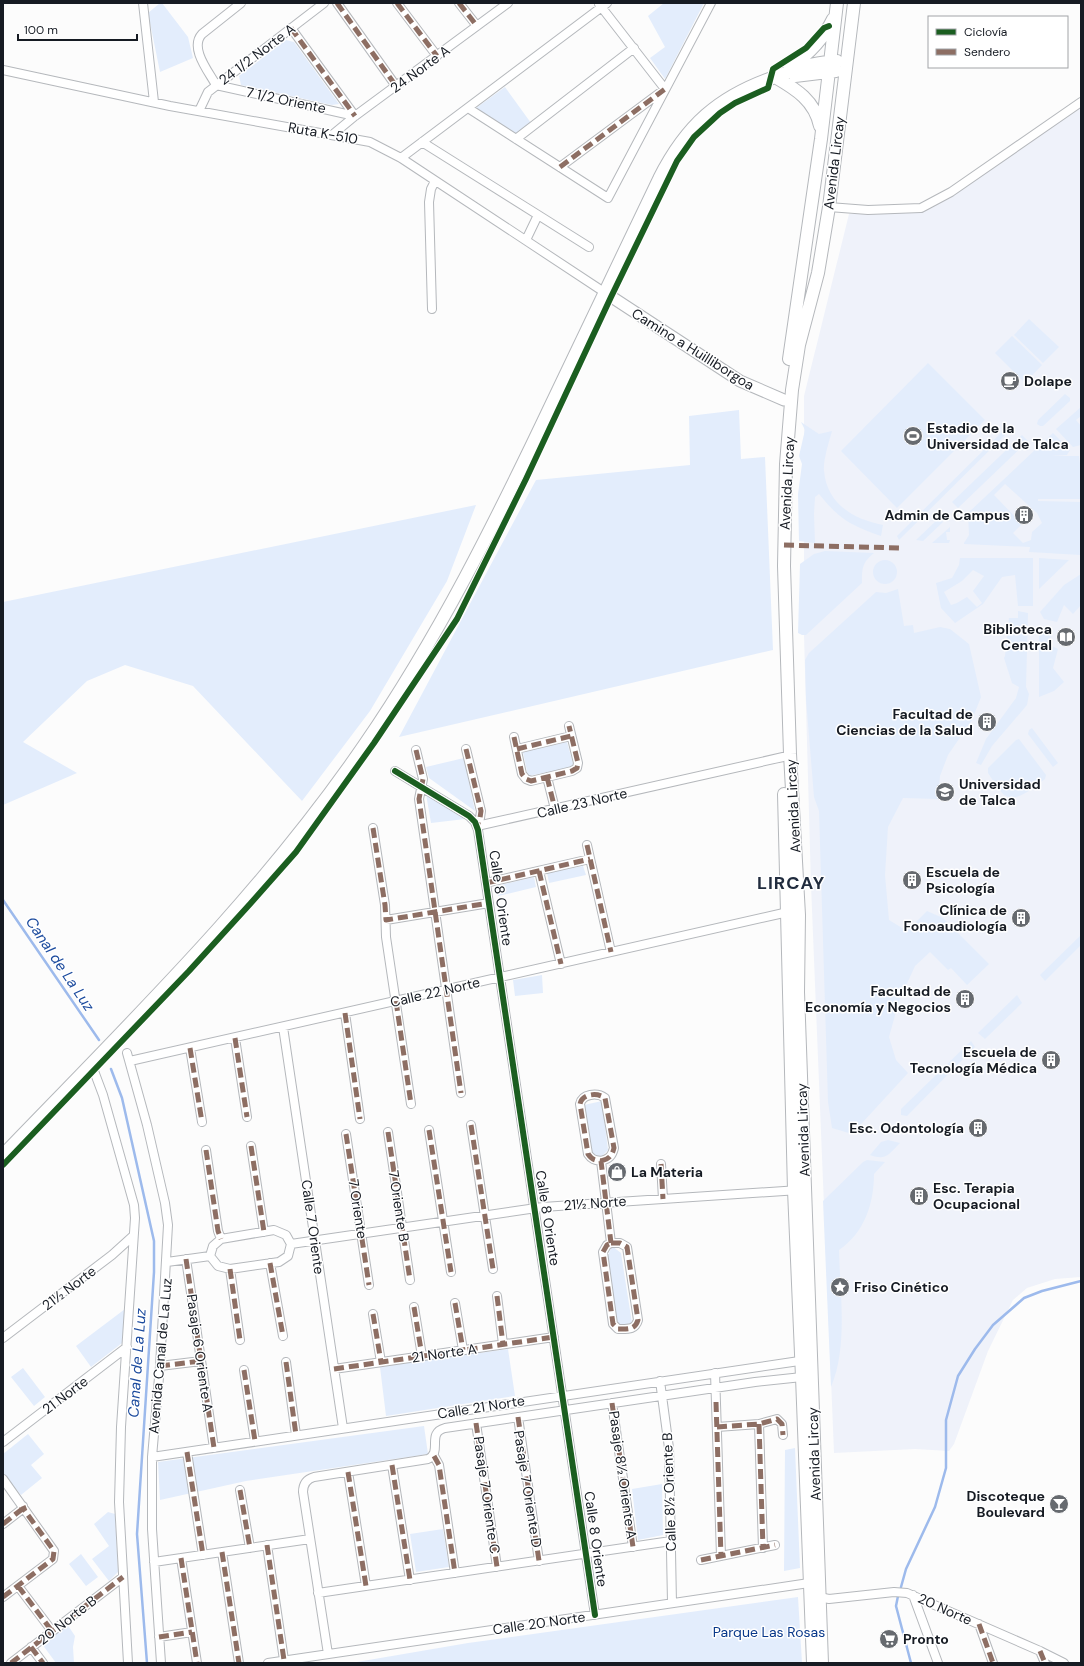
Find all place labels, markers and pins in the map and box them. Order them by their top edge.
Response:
cafe icon: Dolape [999,370,1021,392]
place label: Dolape [1024,372,1072,390]
place label: Estadio de la Universidad de Talca [927,419,1069,453]
sports icon: Estadio de la Universidad de Talca [902,425,924,447]
building icon: Admin de Campus [1013,504,1035,526]
place label: Admin de Campus [884,506,1010,524]
place label: Biblioteca Central [983,620,1052,654]
library icon: Biblioteca Central [1055,626,1077,648]
place label: Facultad de Ciencias de la Salud [836,705,973,739]
building icon: Facultad de Ciencias de la Salud [976,711,998,733]
place label: Universidad de Talca [959,775,1041,809]
school or university icon: Universidad de Talca [934,781,956,803]
place label: Escuela de Psicología [926,863,1000,897]
building icon: Escuela de Psicología [901,869,923,891]
place label: Clínica de Fonoaudiología [903,901,1007,935]
building icon: Clínica de Fonoaudiología [1010,907,1032,929]
place label: Facultad de Economía y Negocios [805,982,951,1016]
building icon: Facultad de Economía y Negocios [954,988,976,1010]
place label: Escuela de Tecnología Médica [910,1043,1037,1077]
building icon: Escuela de Tecnología Médica [1040,1049,1062,1071]
building icon: Esc. Odontología [967,1117,989,1139]
place label: Esc. Odontología [849,1119,964,1137]
shop icon: La Materia [606,1161,628,1183]
place label: La Materia [631,1163,703,1181]
place label: Esc. Terapia Ocupacional [933,1179,1020,1213]
building icon: Esc. Terapia Ocupacional [908,1185,930,1207]
place icon: Friso Cinético [829,1276,851,1298]
place label: Friso Cinético [854,1278,949,1296]
place label: Discoteque Boulevard [967,1487,1045,1521]
bar icon: Discoteque Boulevard [1048,1493,1070,1515]
supermarket icon: Pronto [878,1628,900,1650]
place label: Pronto [903,1630,949,1648]

